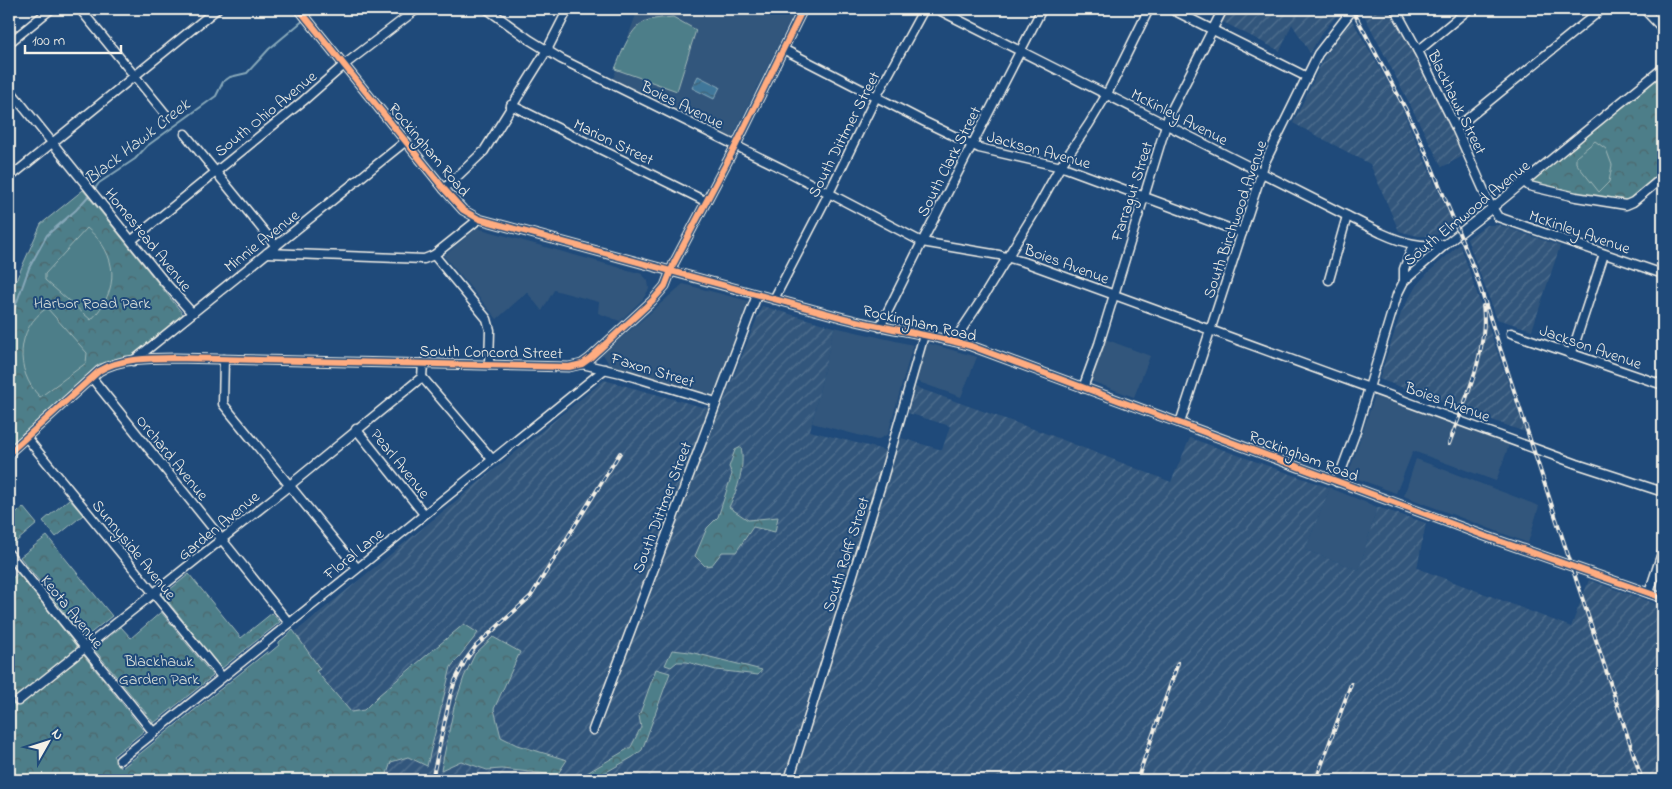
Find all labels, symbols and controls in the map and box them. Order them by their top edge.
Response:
scale bar [25,22,121,54]
text: 100 m [32,30,65,52]
street label: Blackhawk Street [1420,46,1492,159]
street label: South Ohio Avenue [210,65,323,163]
street label: South Dittmer Street [803,67,887,202]
street label: Boies Avenue [636,75,728,136]
street label: McKinley Avenue [1126,83,1232,153]
water label: Black Hawk Creek [80,92,197,192]
street label: Rockingham Road [382,98,475,202]
street label: South Clark Street [912,102,988,221]
street label: Marion Street [569,113,658,173]
street label: Jackson Avenue [984,126,1094,177]
street label: South Birchwood Avenue [1198,137,1274,302]
street label: Farragut Street [1105,138,1161,246]
street label: South Elmwood Avenue [1399,154,1537,272]
street label: Homestead Avenue [98,183,197,298]
street label: Minnie Avenue [219,204,306,279]
street label: McKinley Avenue [1525,204,1634,262]
street label: Boies Avenue [1019,238,1113,292]
park label: Harbor Road Park [34,292,151,316]
street label: Rockingham Road [860,299,979,349]
street label: Jackson Avenue [1536,319,1646,377]
street label: South Concord Street [419,340,563,366]
street label: Faxon Street [607,347,698,395]
street label: Boies Avenue [1400,376,1494,430]
street label: Orchard Avenue [129,410,214,507]
street label: Pearl Avenue [364,424,436,505]
street label: Rockingham Road [1245,425,1362,489]
street label: South Dittmer Street [627,438,699,577]
street label: Garden Avenue [173,485,266,567]
street label: South Rolff Street [817,493,877,615]
street label: Sunnyside Avenue [85,495,182,606]
street label: Floral Lane [318,522,390,587]
street label: Keota Avenue [34,570,109,655]
park label: Blackhawk Garden Park [119,650,200,692]
north arrow [22,716,72,766]
text: N [46,724,68,745]

